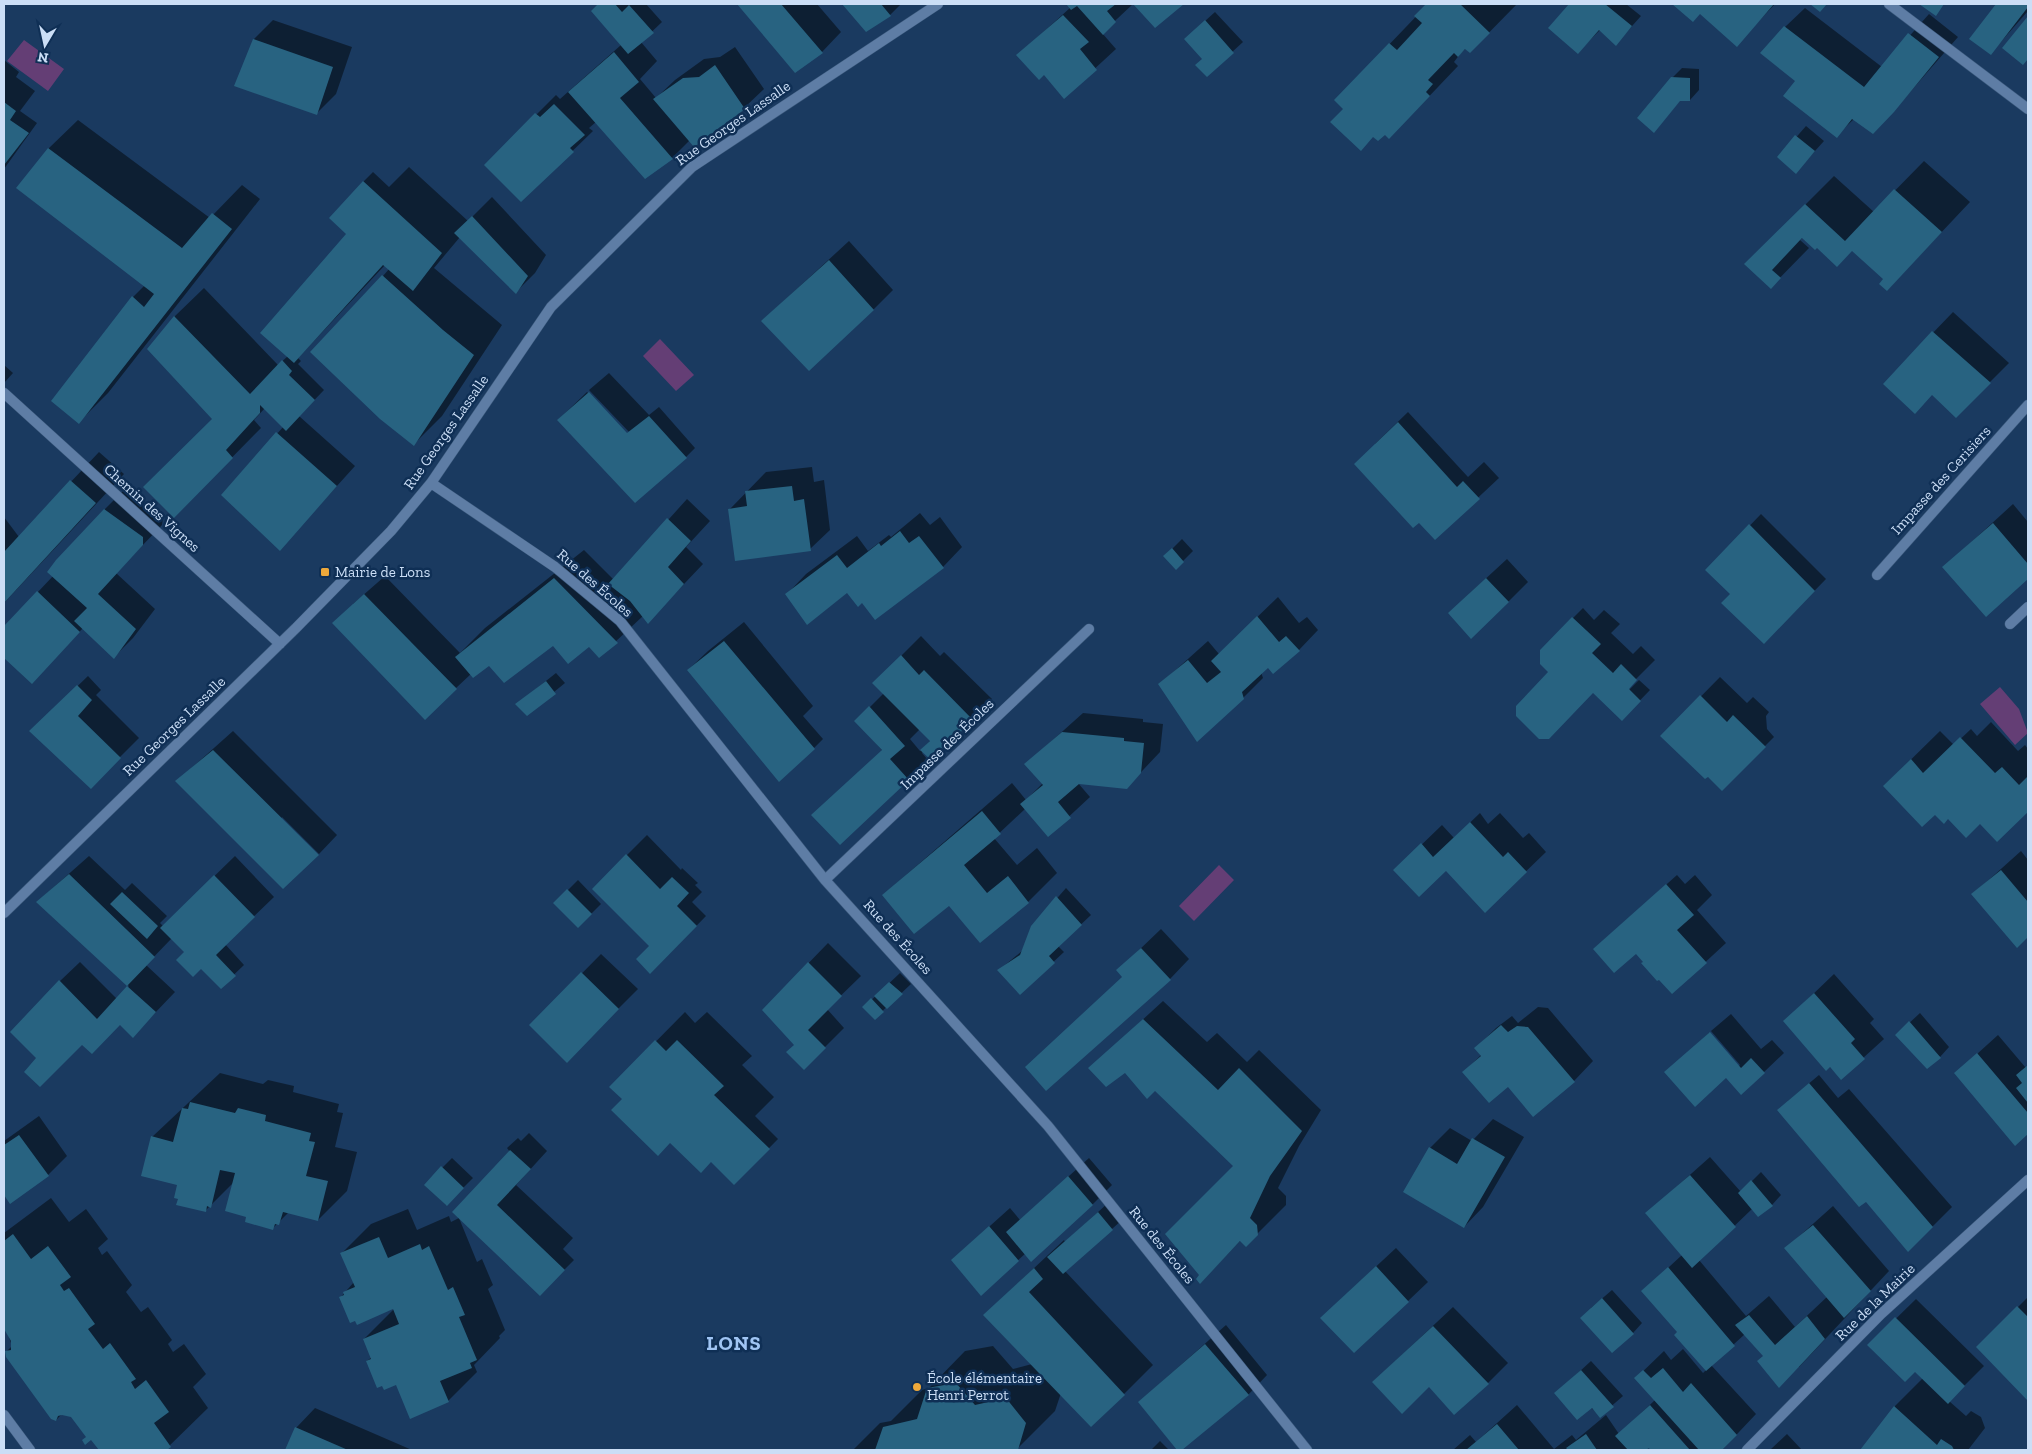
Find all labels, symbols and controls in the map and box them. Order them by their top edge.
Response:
north arrow [20,20,70,70]
text: N [36,48,50,67]
street label: Rue Georges Lassalle [672,77,794,169]
street label: Rue Georges Lassalle [400,371,492,493]
street label: Impasse des Cerisiers [1887,422,1995,538]
street label: Chemin des Vignes [100,460,204,556]
street label: Rue des Écoles [553,545,637,621]
place label: Mairie de Lons [335,563,430,581]
marker: Mairie de Lons [319,566,331,578]
street label: Rue Georges Lassalle [119,672,229,780]
street label: Impasse des Écoles [896,695,998,793]
street label: Rue des Écoles [860,896,936,978]
street label: Rue des Écoles [1125,1203,1199,1287]
street label: Rue de la Mairie [1832,1260,1918,1344]
district label: LONS [706,1331,762,1355]
place label: École élémentaire Henri Perrot [927,1369,1042,1404]
marker: École élémentaire Henri Perrot [911,1381,923,1393]

